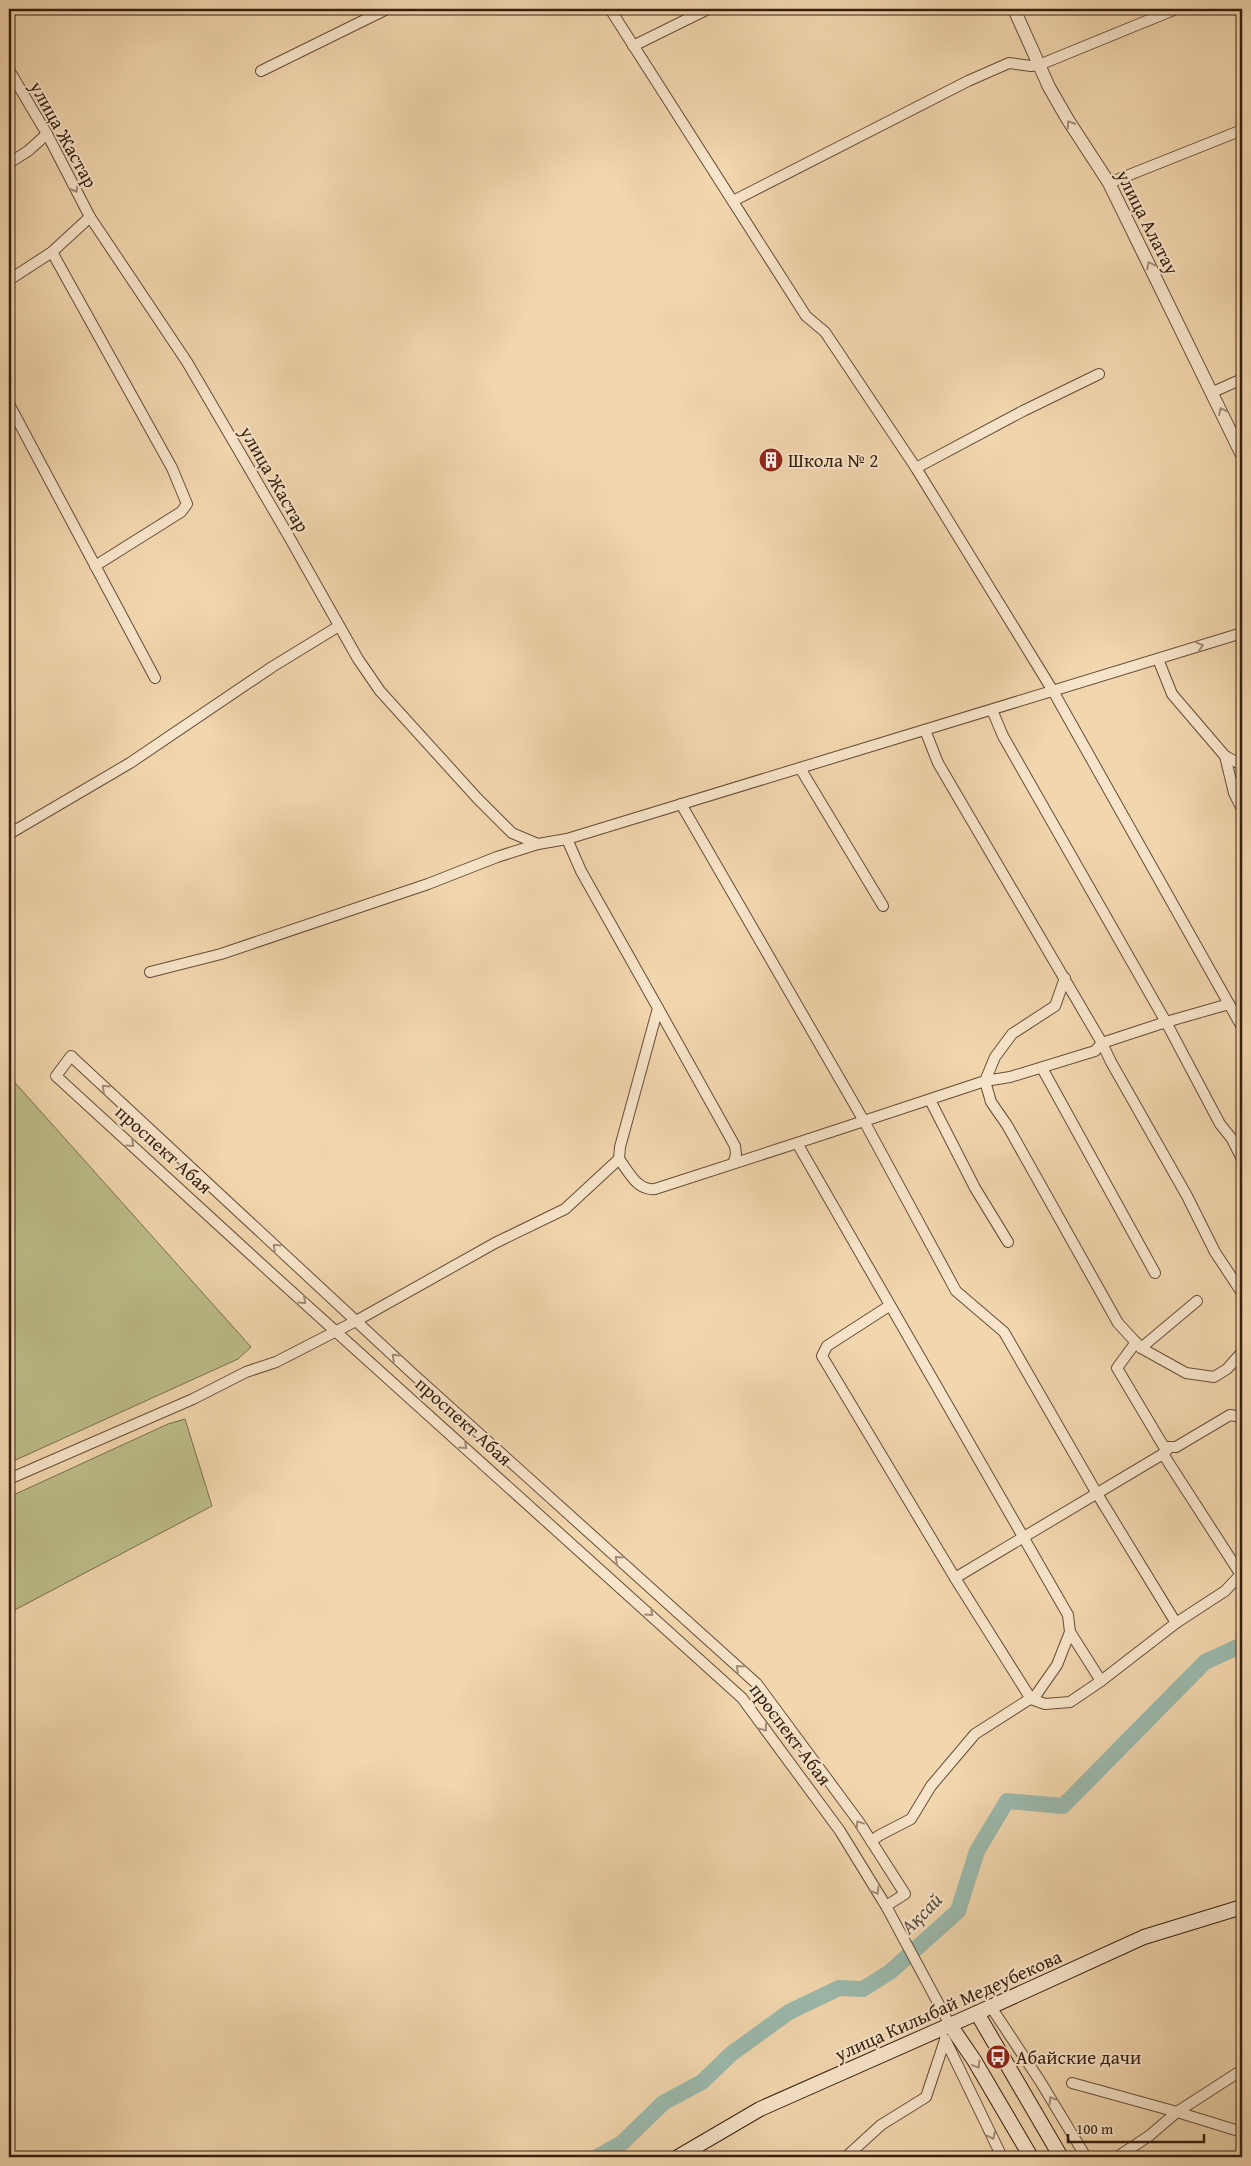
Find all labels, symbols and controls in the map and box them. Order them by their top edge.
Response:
street label: улица Жастар [23,75,105,193]
one-way arrow [1067,120,1077,129]
street label: улица Алатау [1109,164,1187,280]
one-way arrow [69,184,79,193]
one-way arrow [1146,261,1156,270]
one-way arrow [1217,407,1228,416]
street label: улица Жастар [233,420,317,537]
place label: Школа № 2 [788,446,879,474]
building icon: Школа № 2 [758,447,784,473]
one-way arrow [1195,642,1204,652]
one-way arrow [102,1085,111,1094]
street label: проспект Абая [109,1098,219,1200]
one-way arrow [126,1138,135,1147]
one-way arrow [272,1244,281,1253]
one-way arrow [297,1295,306,1304]
one-way arrow [391,1354,400,1363]
street label: проспект Абая [409,1370,519,1472]
one-way arrow [459,1440,468,1449]
one-way arrow [615,1556,624,1565]
one-way arrow [644,1607,653,1616]
one-way arrow [736,1664,745,1673]
street label: проспект Абая [743,1677,839,1791]
one-way arrow [759,1722,767,1731]
one-way arrow [856,1820,866,1829]
one-way arrow [870,1885,879,1894]
water label: Ақсай [893,1886,948,1941]
street label: улица Килыбай Медеубекова [829,1942,1066,2068]
place label: Абайские дачи [1016,2043,1141,2071]
bus stop icon: Абайские дачи [985,2044,1011,2070]
one-way arrow [971,2060,981,2069]
one-way arrow [1048,2097,1058,2106]
scale bar [1068,2111,1205,2143]
text: 100 m [1076,2118,1114,2139]
one-way arrow [986,2130,996,2139]

